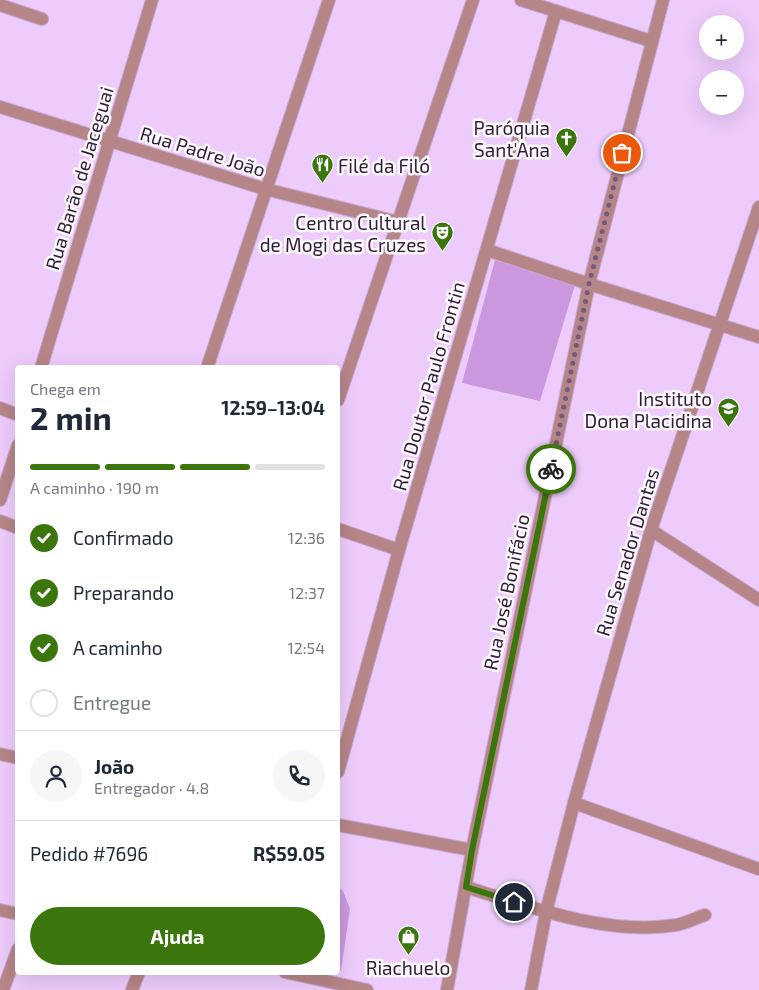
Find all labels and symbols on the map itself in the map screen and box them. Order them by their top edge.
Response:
street label: Rua Barão de Jaceguai [40,84,118,272]
place label: Paróquia Sant'Ana [473,116,550,161]
street label: Rua Padre João [138,121,268,181]
church icon: Paróquia Sant'Ana [554,126,578,157]
pin [601,132,643,174]
restaurant icon: Filé da Filó [310,153,334,184]
place label: Filé da Filó [338,154,430,177]
place label: Centro Cultural de Mogi das Cruzes [260,211,426,256]
theatre icon: Centro Cultural de Mogi das Cruzes [430,221,454,252]
street label: Rua Doutor Paulo Frontin [387,279,469,493]
place label: Instituto Dona Placidina [585,387,712,432]
school or university icon: Instituto Dona Placidina [716,397,740,428]
courier [526,444,576,494]
street label: Rua Senador Dantas [591,465,663,639]
street label: Rua José Bonifácio [478,512,534,672]
pin [493,881,535,923]
shop icon: Riachuelo [396,924,420,955]
place label: Riachuelo [366,956,450,979]

